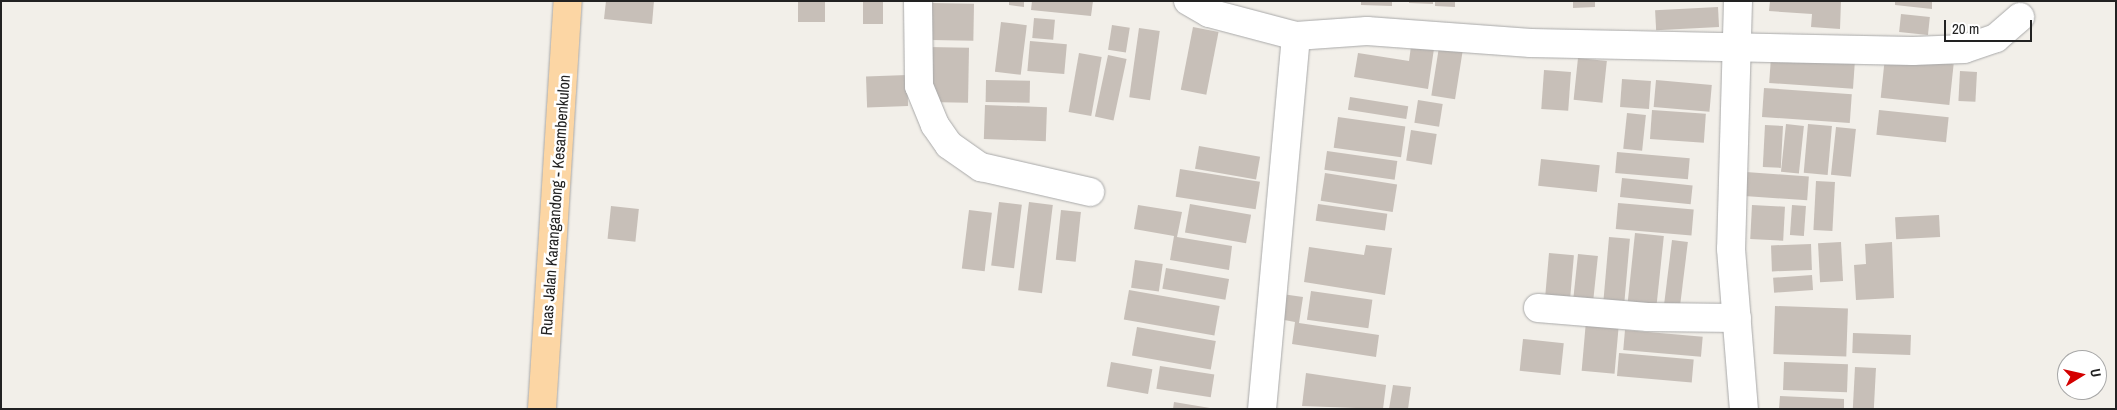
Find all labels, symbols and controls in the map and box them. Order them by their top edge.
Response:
scale bar [1947,10,2034,42]
text: 20 m [1952,18,1979,39]
street label: Ruas Jalan Karangandong - Kesambenkulon [536,74,574,336]
north arrow [2057,350,2107,400]
text: U [2086,367,2105,378]

